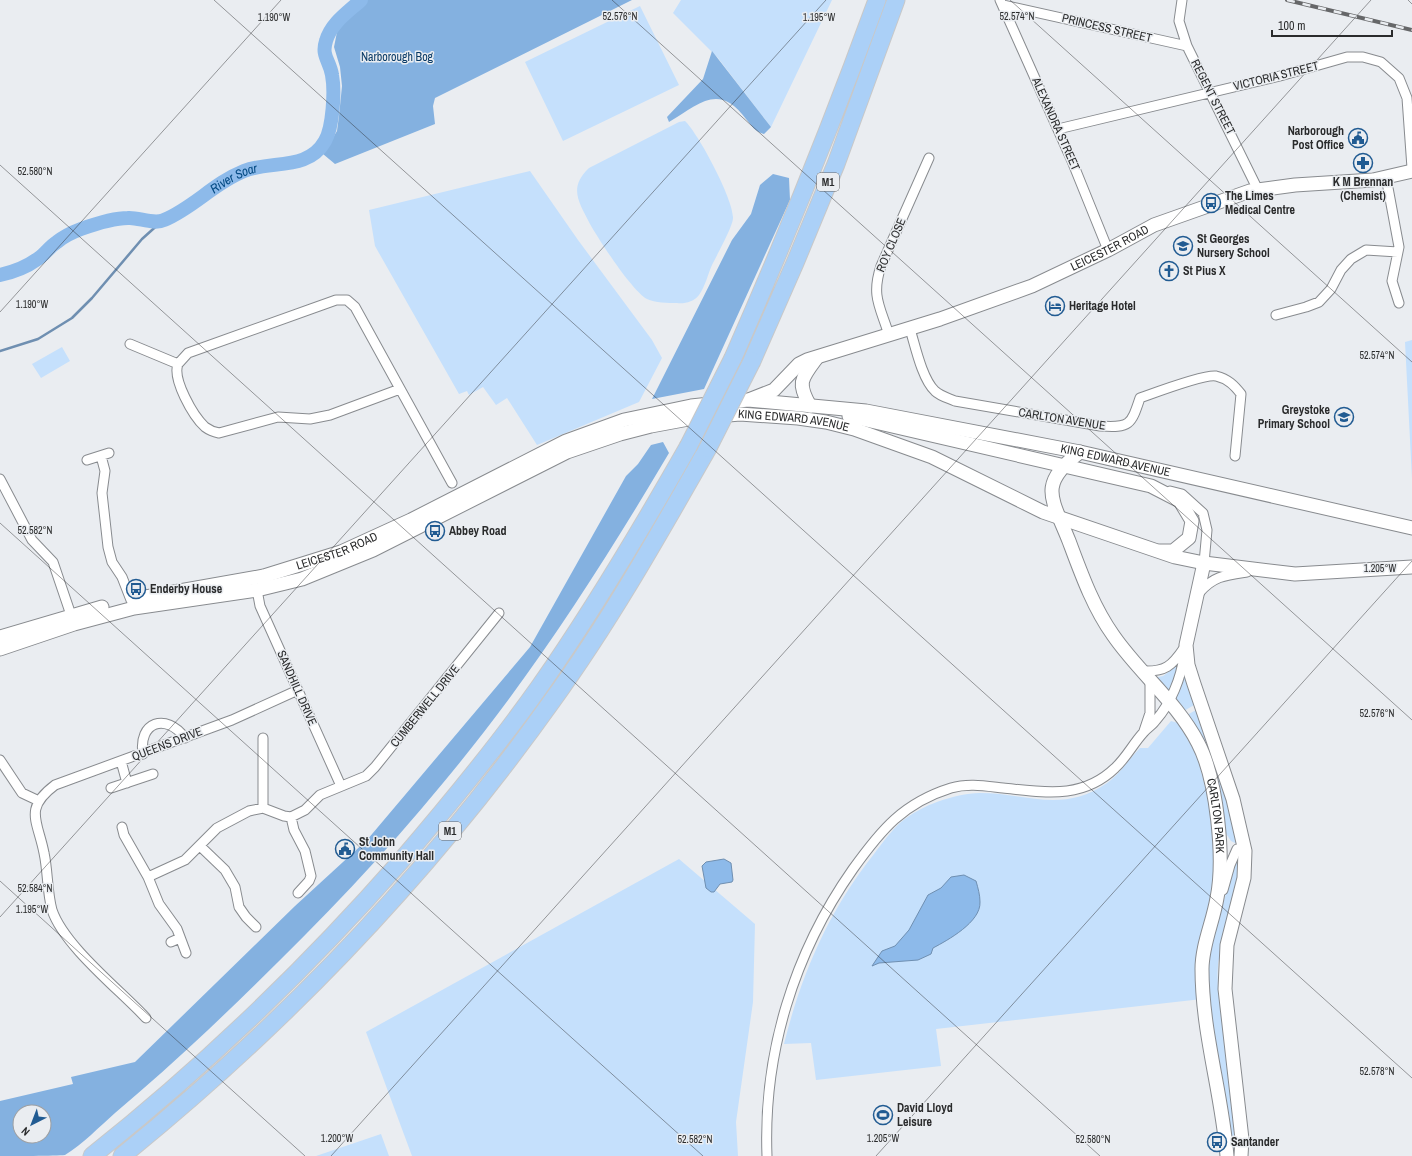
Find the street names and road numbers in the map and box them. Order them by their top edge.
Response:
street label: PRINCESS STREET [1060,10,1154,46]
street label: REGENT STREET [1187,57,1239,137]
street label: VICTORIA STREET [1232,58,1320,94]
street label: ALEXANDRA STREET [1028,74,1084,173]
road number: M1 [817,173,839,191]
street label: ROY CLOSE [872,216,910,274]
street label: LEICESTER ROAD [1068,221,1152,275]
street label: CARLTON AVENUE [1017,404,1107,434]
street label: KING EDWARD AVENUE [738,406,851,436]
street label: KING EDWARD AVENUE [1059,440,1172,480]
street label: LEICESTER ROAD [294,528,380,573]
street label: SANDHILL DRIVE [273,648,321,728]
street label: CUMBERWELL DRIVE [387,661,463,751]
street label: QUEENS DRIVE [129,723,205,765]
street label: CARLTON PARK [1203,777,1228,854]
road number: M1 [439,822,461,840]

